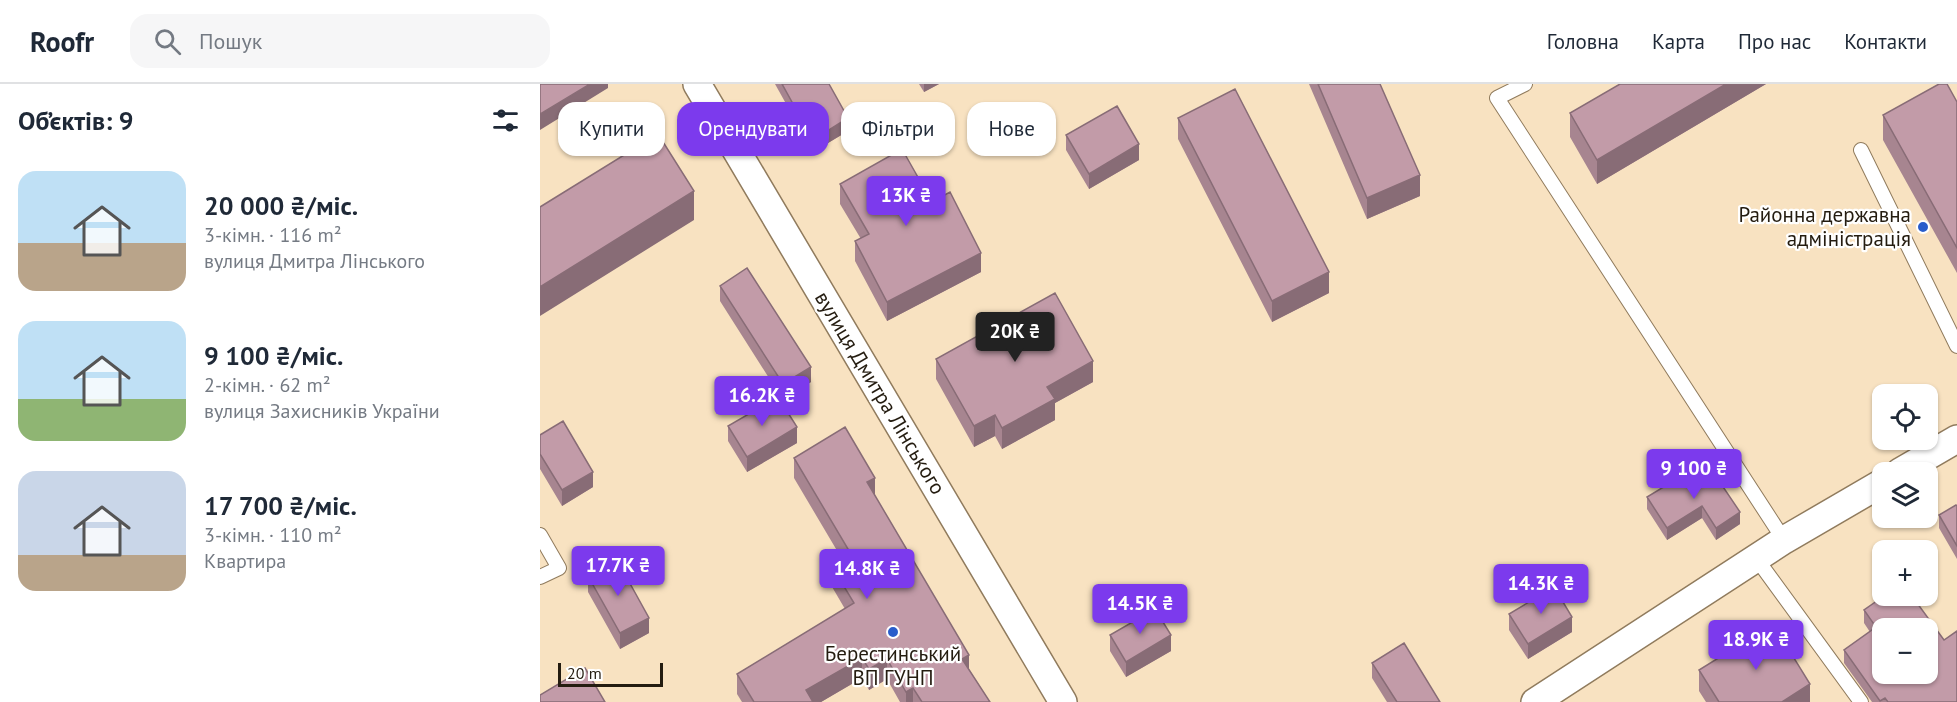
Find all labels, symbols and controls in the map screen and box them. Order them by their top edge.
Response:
search box [130,14,550,68]
text: Roofr [30,23,94,60]
icon: search [151,25,184,58]
text: Пошук [199,27,262,55]
text: Головна [1547,28,1619,55]
text: Карта [1652,28,1705,55]
text: Про нас [1738,28,1811,55]
text: Контакти [1844,28,1927,55]
chip: Купити [558,102,665,156]
chip: Орендувати [677,102,829,156]
chip: Фільтри [841,102,955,156]
chip: Нове [967,102,1056,156]
text: Об’єктів: 9 [18,104,134,137]
icon: filters [489,104,522,137]
pin: 13K ₴ [864,176,948,227]
text: 13K ₴ [881,182,931,208]
text: 20 000 ₴/міс. [204,189,358,222]
icon: home [66,195,138,267]
place label: Районна державна адміністрація [1738,201,1911,252]
marker: Районна державна адміністрація [1916,220,1930,234]
text: 3-кімн. · 116 m² [204,222,342,248]
text: вулиця Дмитра Лінського [204,248,425,274]
street label: вулиця Дмитра Лінського [809,286,952,499]
pin: 20K ₴ [973,312,1057,363]
text: 20K ₴ [990,318,1040,344]
text: 9 100 ₴/міс. [204,339,343,372]
icon: home [66,345,138,417]
text: 2-кімн. · 62 m² [204,372,331,398]
pin: 16.2K ₴ [707,376,817,427]
text: 16.2K ₴ [728,382,796,408]
map controls [1872,384,1938,684]
button: locate [1872,384,1938,450]
text: вулиця Захисників України [204,398,440,424]
pin: 9 100 ₴ [1639,449,1749,500]
text: 9 100 ₴ [1661,455,1727,481]
button: layers [1872,462,1938,528]
text: 17 700 ₴/міс. [204,489,357,522]
icon: home [66,495,138,567]
text: 3-кімн. · 110 m² [204,522,342,548]
button: + [1872,540,1938,606]
pin: 17.7K ₴ [563,546,673,597]
text: Квартира [204,548,286,574]
pin: 14.8K ₴ [812,549,922,600]
text: 17.7K ₴ [586,552,650,578]
text: 14.8K ₴ [833,555,901,581]
pin: 14.3K ₴ [1486,564,1596,615]
text: 14.3K ₴ [1507,570,1575,596]
pin: 14.5K ₴ [1085,584,1195,635]
text: 14.5K ₴ [1106,590,1174,616]
button: − [1872,618,1938,684]
pin: 18.9K ₴ [1701,620,1811,671]
marker: Берестинський ВП ГУНП [886,625,900,639]
text: 18.9K ₴ [1722,626,1790,652]
place label: Берестинський ВП ГУНП [825,640,961,691]
scale bar [558,660,663,688]
text: 20 m [567,663,602,683]

